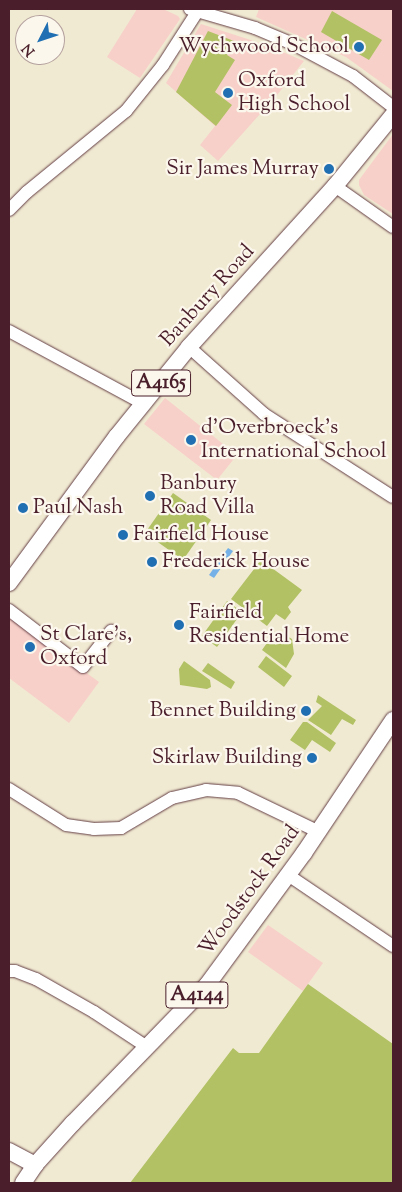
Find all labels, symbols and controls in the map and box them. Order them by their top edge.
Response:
north arrow [15,15,65,65]
place label: Wychwood School [178,34,349,60]
text: N [18,38,41,60]
marker: Wychwood School [353,41,365,53]
place label: Oxford High School [238,68,350,118]
marker: Oxford High School [222,87,234,99]
place label: Sir James Murray [166,156,319,182]
marker: Sir James Murray [323,163,335,175]
street label: Banbury Road [156,240,260,352]
road number: A4165 [131,366,191,400]
place label: d'Overbroeck's International School [201,415,387,465]
marker: d'Overbroeck's International School [185,434,197,446]
place label: Banbury Road Villa [160,471,255,521]
marker: Banbury Road Villa [144,490,156,502]
place label: Paul Nash [33,495,123,521]
marker: Paul Nash [17,502,29,514]
place label: Fairfield House [133,522,269,548]
marker: Fairfield House [117,529,129,541]
place label: Frederick House [162,549,310,575]
marker: Frederick House [146,556,158,568]
place label: Fairfield Residential Home [189,600,349,650]
marker: Fairfield Residential Home [173,619,185,631]
place label: St Clare's, Oxford [40,622,132,672]
marker: St Clare's, Oxford [24,641,36,653]
place label: Bennet Building [150,698,296,724]
marker: Bennet Building [300,705,312,717]
place label: Skirlaw Building [152,745,302,771]
marker: Skirlaw Building [306,752,318,764]
street label: Woodstock Road [194,821,306,961]
road number: A4144 [164,978,230,1012]

